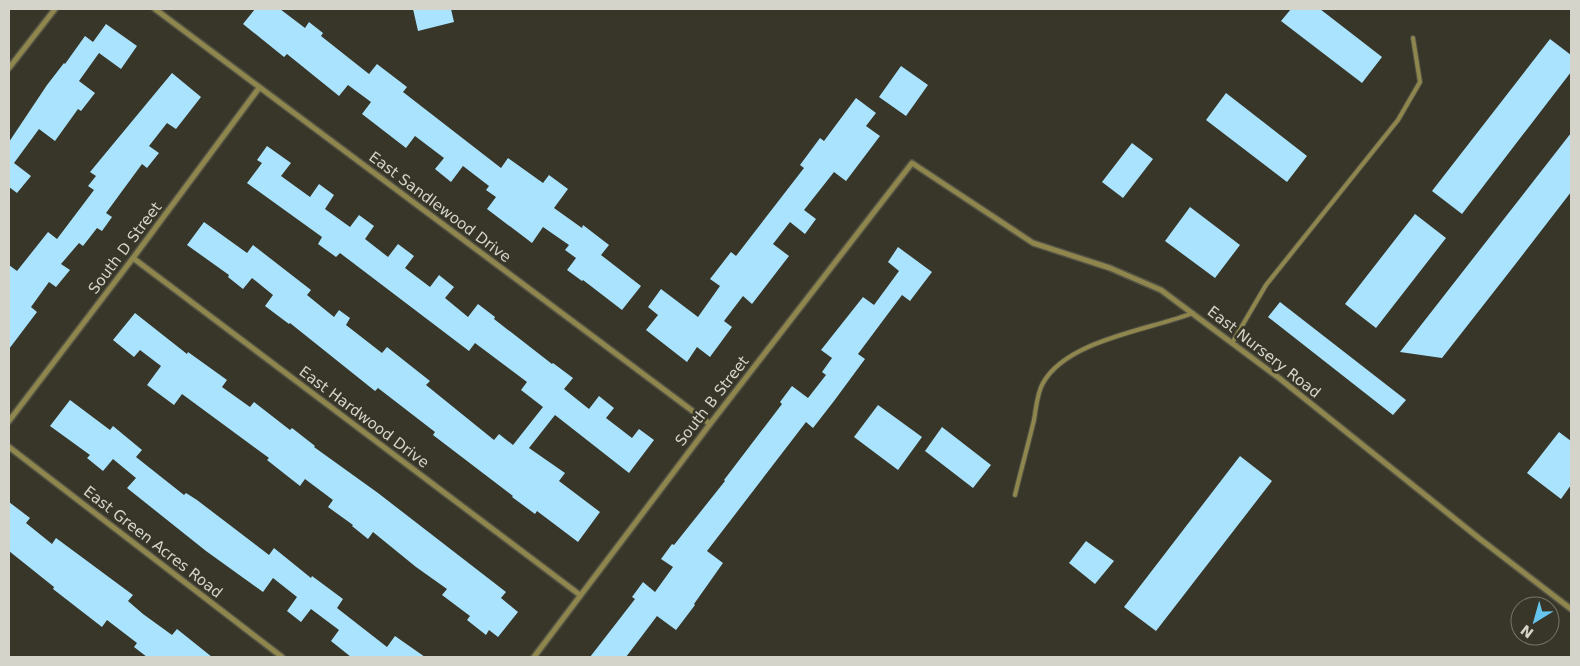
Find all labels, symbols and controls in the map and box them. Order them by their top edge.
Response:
street label: East Sandlewood Drive [365,148,515,266]
street label: South D Street [85,198,165,297]
street label: East Nursery Road [1204,302,1324,402]
street label: South B Street [671,352,753,449]
street label: East Hardwood Drive [296,362,432,472]
street label: East Green Acres Road [80,482,226,602]
north arrow [1510,596,1560,646]
text: N [1518,621,1537,641]

